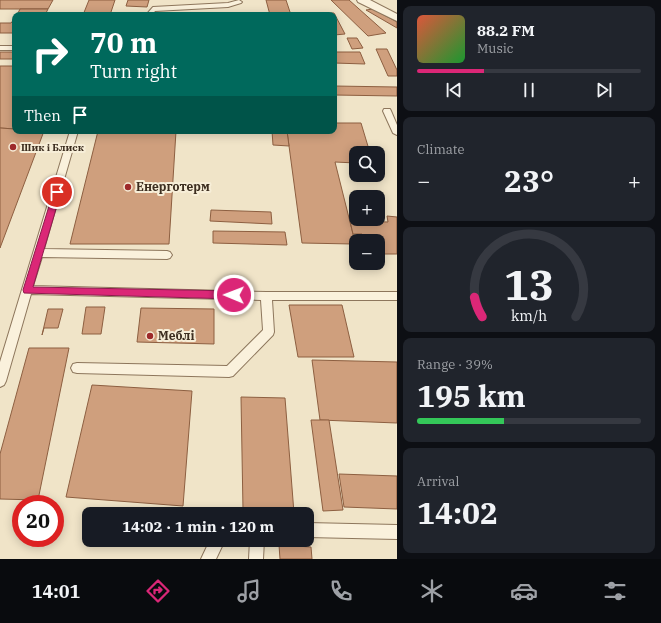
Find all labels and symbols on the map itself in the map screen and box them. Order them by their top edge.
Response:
place label: Шик і Блиск [21,141,84,154]
marker: Шик і Блиск [8,142,18,152]
pin [40,175,74,209]
place label: Енерготерм [136,179,210,194]
marker: Енерготерм [123,182,133,192]
position arrow [213,274,255,316]
place label: Меблі [158,328,194,343]
marker: Меблі [145,331,155,341]
speed limit sign: 20 [12,495,64,547]

